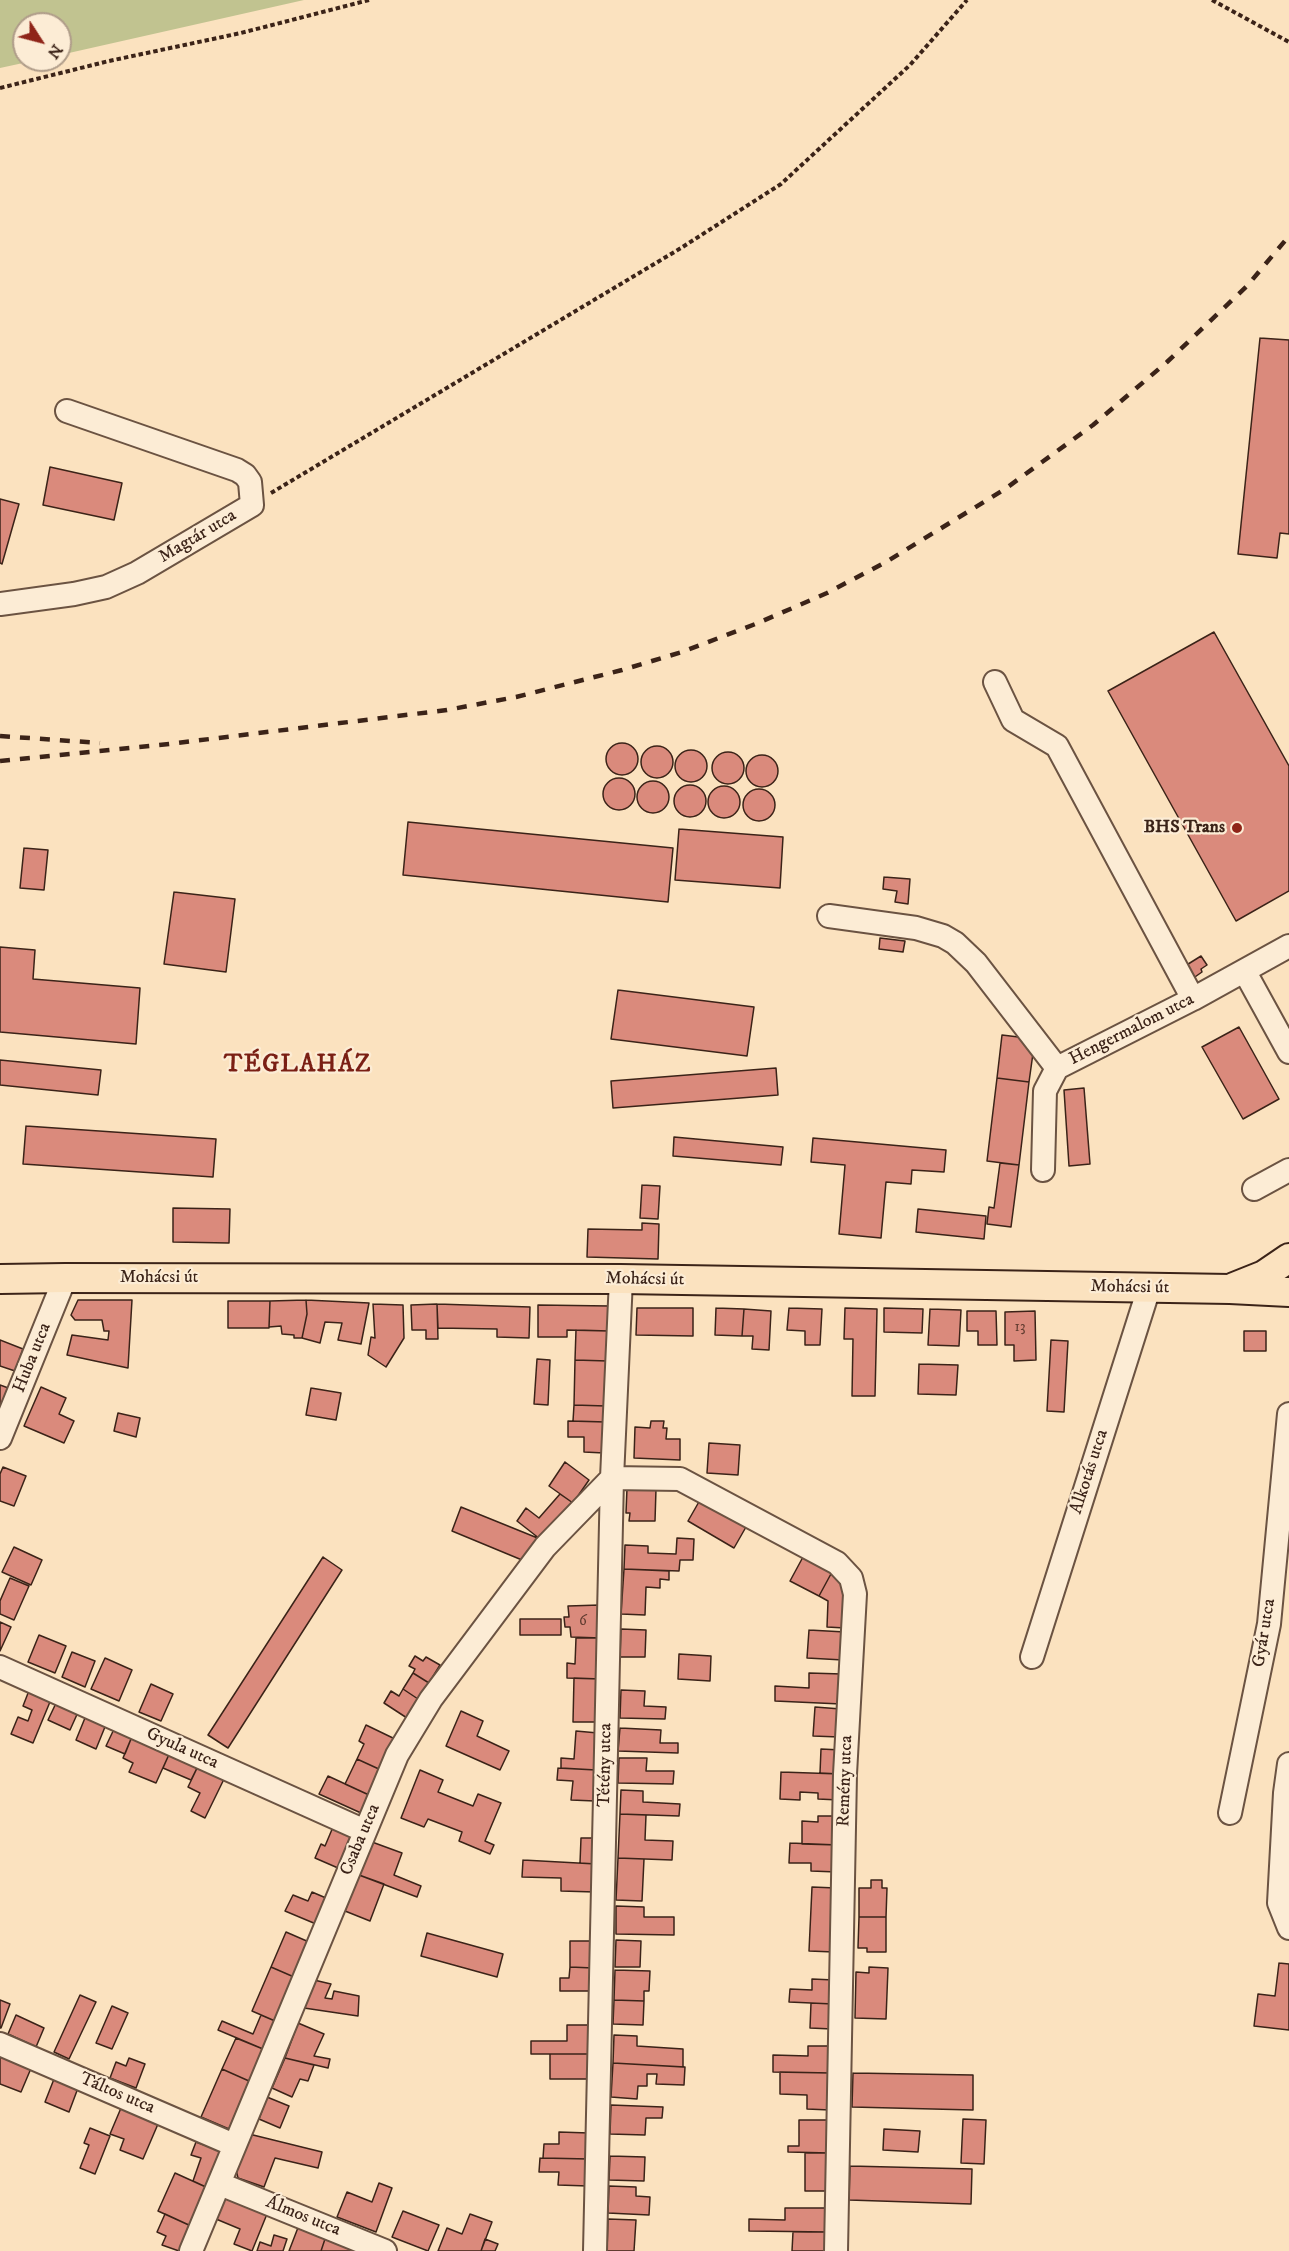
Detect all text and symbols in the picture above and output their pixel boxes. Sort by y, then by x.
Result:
north arrow [12,12,72,72]
text: N [43,40,67,63]
street label: Magtár utca [155,505,241,569]
place label: BHS Trans [1144,817,1225,839]
marker: BHS Trans [1230,821,1244,835]
street label: Hengermalom utca [1066,989,1198,1071]
district label: TÉGLAHÁZ [224,1052,372,1080]
street label: Mohácsi út [120,1267,198,1289]
street label: Mohácsi út [605,1269,685,1291]
street label: Mohácsi út [1090,1277,1170,1299]
house number: 13 [1014,1319,1026,1337]
street label: Huba utca [9,1320,57,1396]
street label: Alkotás utca [1066,1427,1114,1517]
street label: Gyár utca [1249,1597,1281,1669]
house number: 6 [579,1613,587,1631]
street label: Tétény utca [594,1723,618,1807]
street label: Gyula utca [143,1724,221,1774]
street label: Remény utca [834,1735,858,1827]
street label: Csaba utca [336,1801,386,1879]
street label: Táltos utca [76,2069,158,2119]
street label: Álmos utca [262,2192,344,2242]

